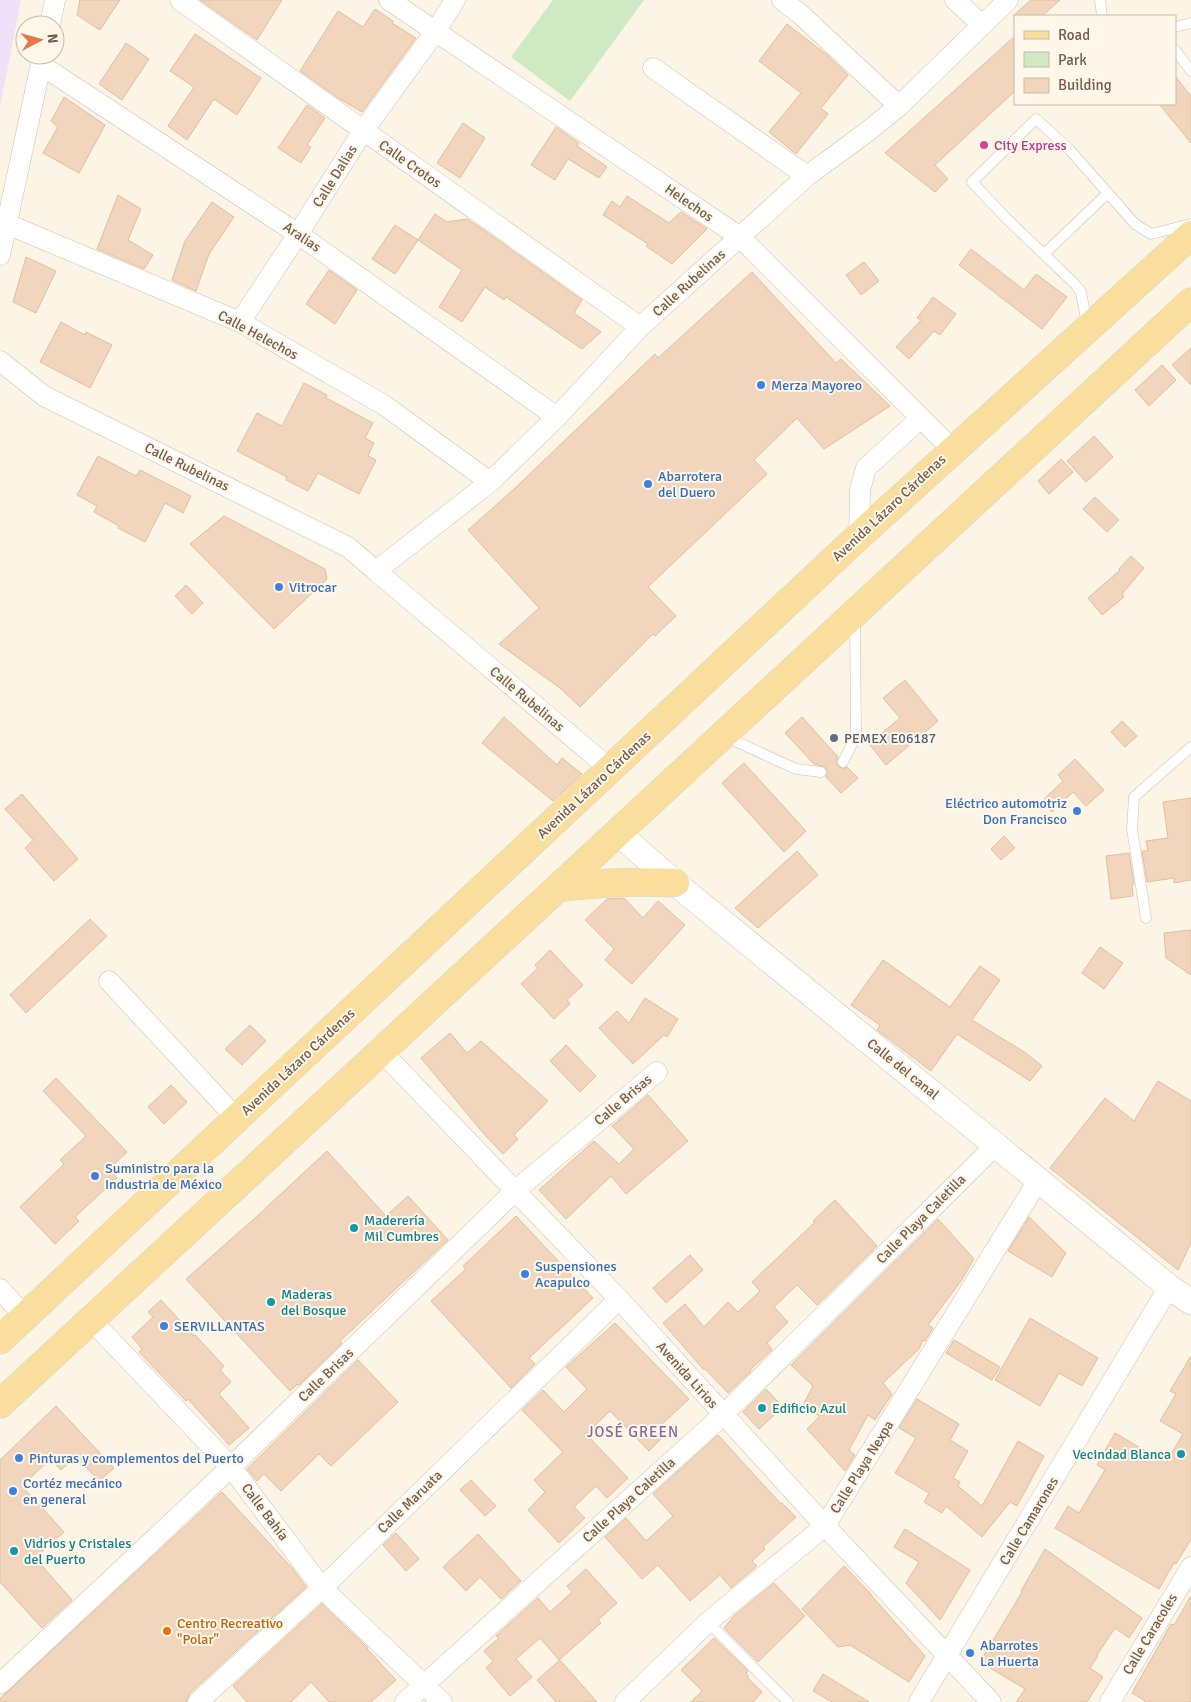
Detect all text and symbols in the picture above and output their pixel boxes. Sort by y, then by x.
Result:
north arrow [15,15,65,65]
legend [1014,15,1176,105]
text: Road [1058,26,1090,44]
text: N [43,33,61,44]
text: Park [1058,51,1087,69]
text: Building [1058,76,1112,94]
street label: Calle Crotos [376,136,444,192]
place label: City Express [994,137,1067,154]
marker: City Express [978,139,990,151]
street label: Calle Dalias [309,142,361,210]
street label: Helechos [661,181,717,225]
street label: Aralias [280,218,324,256]
street label: Calle Rubelinas [649,246,729,320]
street label: Calle Helechos [215,307,301,363]
place label: Merza Mayoreo [771,377,862,394]
marker: Merza Mayoreo [755,379,767,391]
street label: Calle Rubelinas [142,439,232,495]
street label: Avenida Lázaro Cárdenas [829,451,949,565]
place label: Abarrotera del Duero [658,468,722,501]
marker: Abarrotera del Duero [642,478,654,490]
place label: Vitrocar [289,579,338,596]
marker: Vitrocar [273,581,285,593]
street label: Calle Rubelinas [486,663,568,735]
street label: Avenida Lázaro Cárdenas [534,728,654,842]
place label: PEMEX E06187 [844,730,936,747]
marker: PEMEX E06187 [828,732,840,744]
place label: Eléctrico automotriz Don Francisco [945,795,1067,828]
marker: Eléctrico automotriz Don Francisco [1071,805,1083,817]
street label: Avenida Lázaro Cárdenas [238,1005,358,1119]
street label: Calle del canal [864,1035,942,1103]
street label: Calle Brisas [591,1071,655,1129]
place label: Suministro para la Industria de México [105,1160,222,1193]
marker: Suministro para la Industria de México [89,1170,101,1182]
street label: Calle Playa Caletilla [873,1171,969,1267]
place label: Maderería Mil Cumbres [364,1212,439,1245]
marker: Maderería Mil Cumbres [348,1222,360,1234]
place label: Suspensiones Acapulco [535,1258,617,1291]
marker: Suspensiones Acapulco [519,1268,531,1280]
place label: Maderas del Bosque [281,1286,347,1319]
marker: Maderas del Bosque [265,1296,277,1308]
place label: SERVILLANTAS [174,1318,265,1335]
marker: SERVILLANTAS [158,1320,170,1332]
street label: Avenida Lirios [653,1338,721,1412]
street label: Calle Brisas [295,1344,357,1406]
place label: Edificio Azul [772,1400,846,1417]
marker: Edificio Azul [756,1402,768,1414]
street label: Calle Playa Nexpa [827,1417,897,1517]
district label: JOSÉ GREEN [587,1422,679,1441]
place label: Vecindad Blanca [1072,1446,1171,1463]
marker: Vecindad Blanca [1175,1448,1187,1460]
place label: Pinturas y complementos del Puerto [29,1450,244,1467]
marker: Pinturas y complementos del Puerto [13,1452,25,1464]
street label: Calle Playa Caletilla [579,1454,679,1546]
street label: Calle Maruata [374,1467,446,1537]
street label: Calle Camarones [996,1474,1062,1568]
place label: Cortéz mecánico en general [23,1475,122,1508]
street label: Calle Bahía [238,1480,292,1544]
marker: Cortéz mecánico en general [7,1485,19,1497]
place label: Vidrios y Cristales del Puerto [24,1535,131,1568]
marker: Vidrios y Cristales del Puerto [8,1545,20,1557]
street label: Calle Caracoles [1119,1590,1181,1678]
place label: Centro Recreativo "Polar" [177,1615,283,1648]
marker: Centro Recreativo "Polar" [161,1625,173,1637]
place label: Abarrotes La Huerta [980,1637,1039,1670]
marker: Abarrotes La Huerta [964,1647,976,1659]

